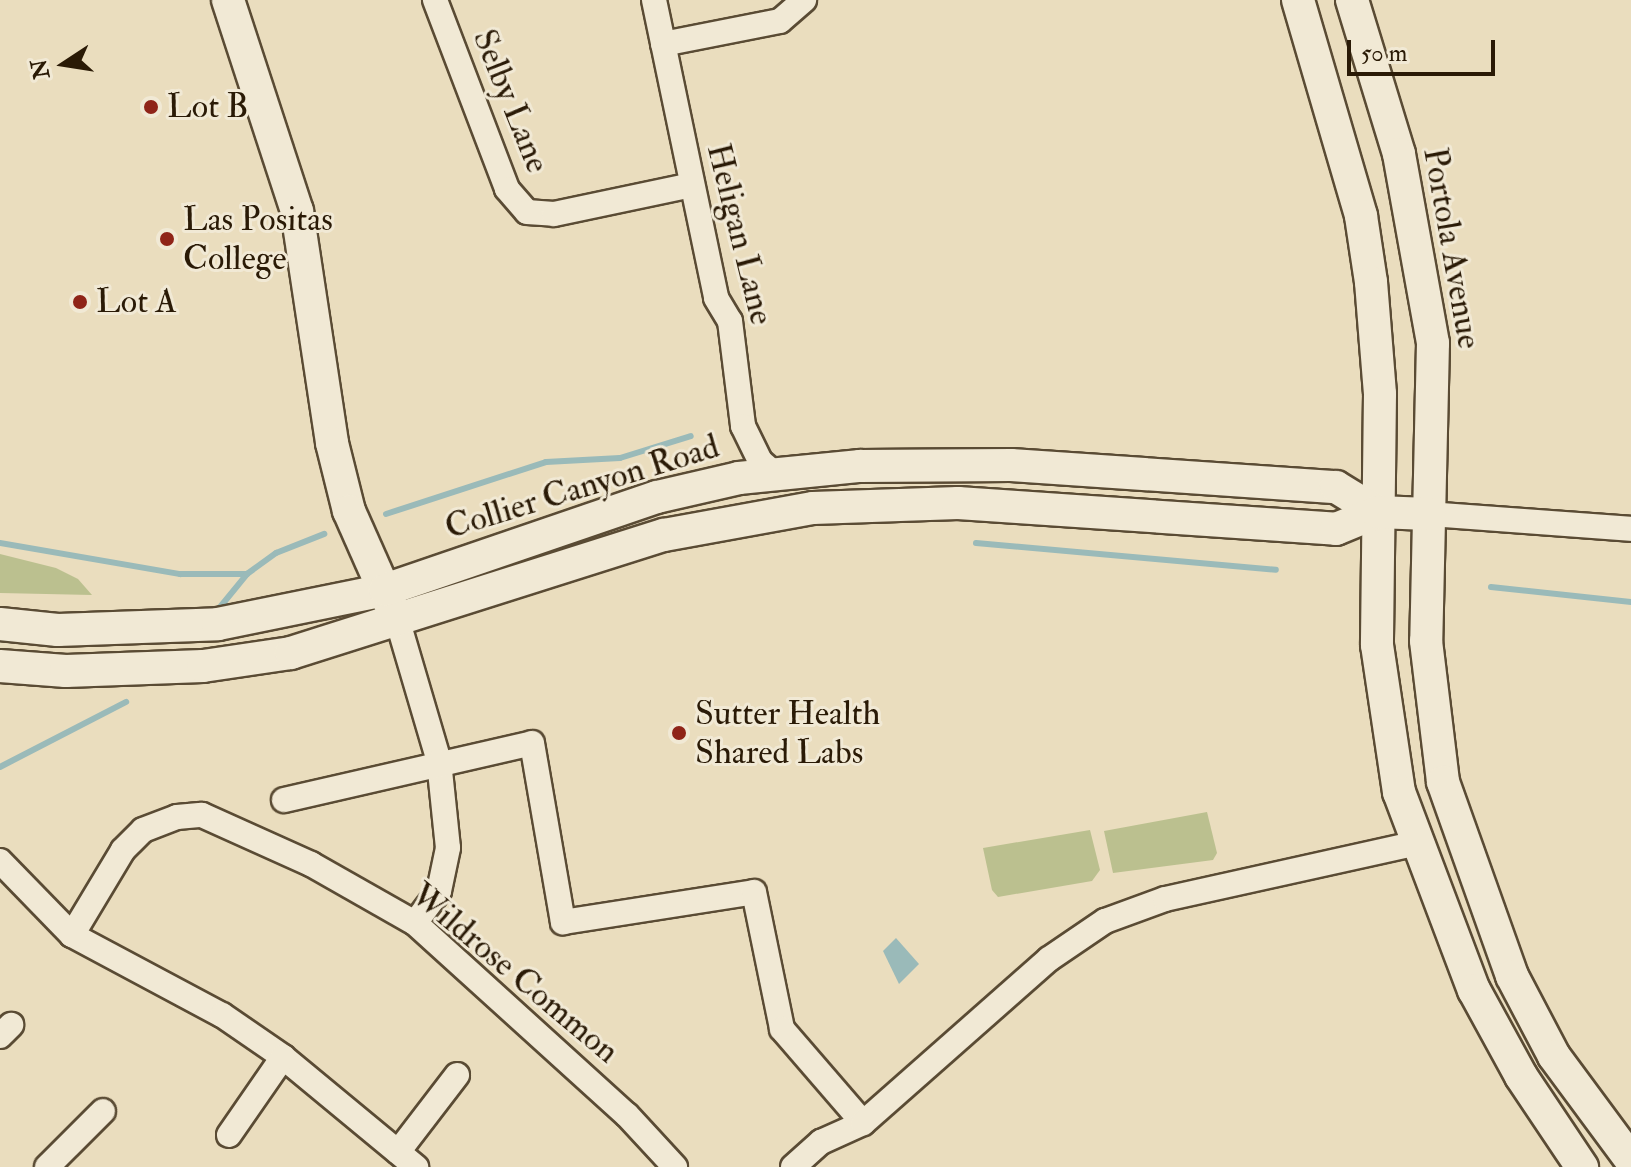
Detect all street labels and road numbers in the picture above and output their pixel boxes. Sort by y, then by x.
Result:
street label: Selby Lane [464,24,558,178]
street label: Heligan Lane [698,139,782,329]
street label: Portola Avenue [1414,144,1490,352]
street label: Collier Canyon Road [440,426,724,548]
street label: Wildrose Common [403,874,627,1072]

